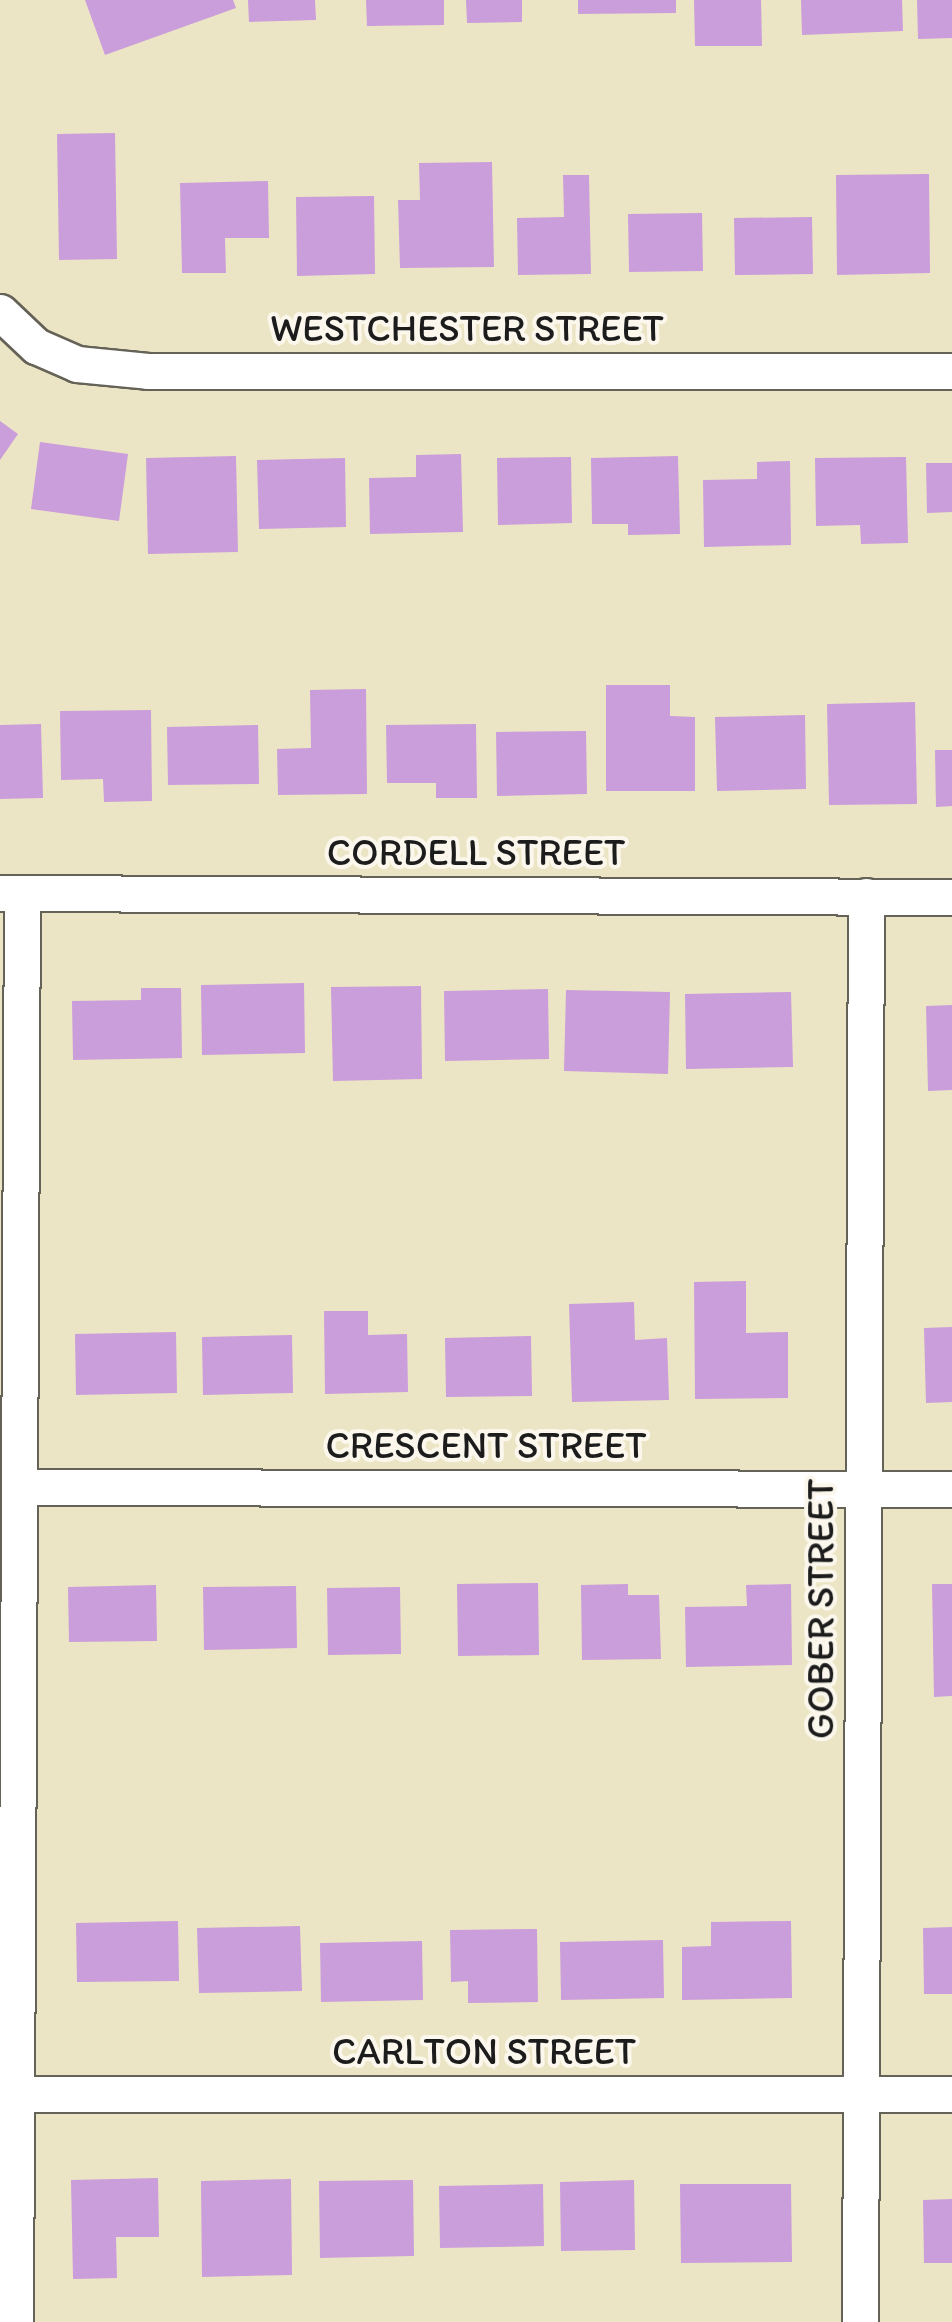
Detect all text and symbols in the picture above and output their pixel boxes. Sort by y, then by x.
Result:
street label: WESTCHESTER STREET [270,306,664,352]
street label: CORDELL STREET [327,830,625,876]
street label: CRESCENT STREET [325,1423,647,1469]
street label: GOBER STREET [798,1479,844,1739]
street label: CARLTON STREET [332,2029,636,2075]

